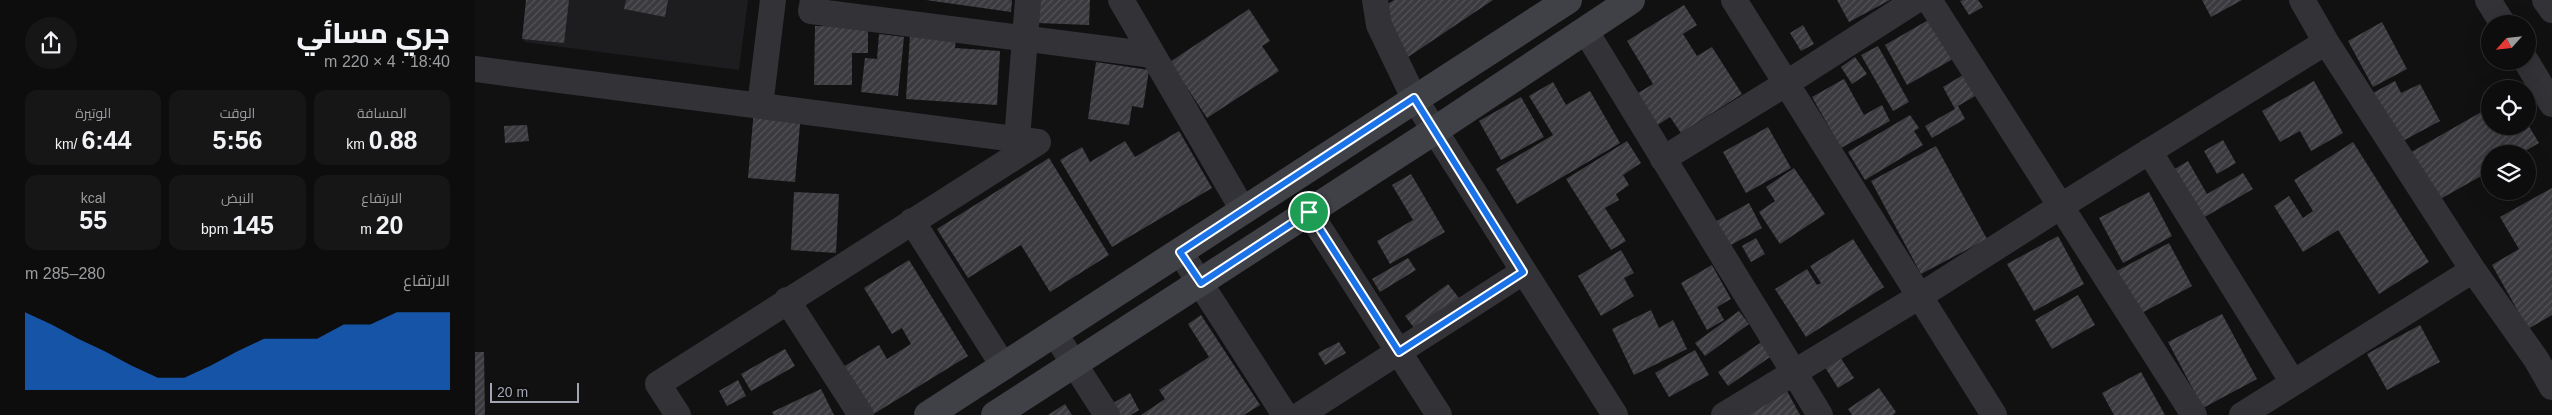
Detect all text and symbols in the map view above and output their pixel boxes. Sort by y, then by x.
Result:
north arrow [2481,15,2536,70]
map controls [2481,15,2536,200]
button: share [25,17,77,69]
text: جري مسائي [296,18,450,49]
text: 18:40 · 4 × 220 m [324,53,450,70]
button: locate [2481,80,2536,135]
text: الوتيرة [75,105,111,121]
text: الوقت [220,105,255,121]
text: المسافة [357,105,407,121]
text: 6:44 [81,126,131,154]
text: 5:56 [212,126,263,154]
text: 0.88 [369,126,417,154]
text: /km [55,136,81,152]
text: km [346,136,369,152]
button: layers [2481,145,2536,200]
text: kcal [81,190,106,206]
text: النبض [221,190,254,206]
text: الارتفاع [361,190,402,206]
pin [1288,191,1330,233]
icon: arrive [1295,198,1323,226]
text: 55 [79,206,107,234]
text: 145 [232,211,274,239]
text: 20 [376,211,404,239]
text: bpm [201,221,232,237]
text: m [360,221,376,237]
text: 280–285 m [25,265,105,282]
text: الارتفاع [403,272,450,289]
scale bar [490,380,579,403]
text: 20 m [497,384,528,400]

